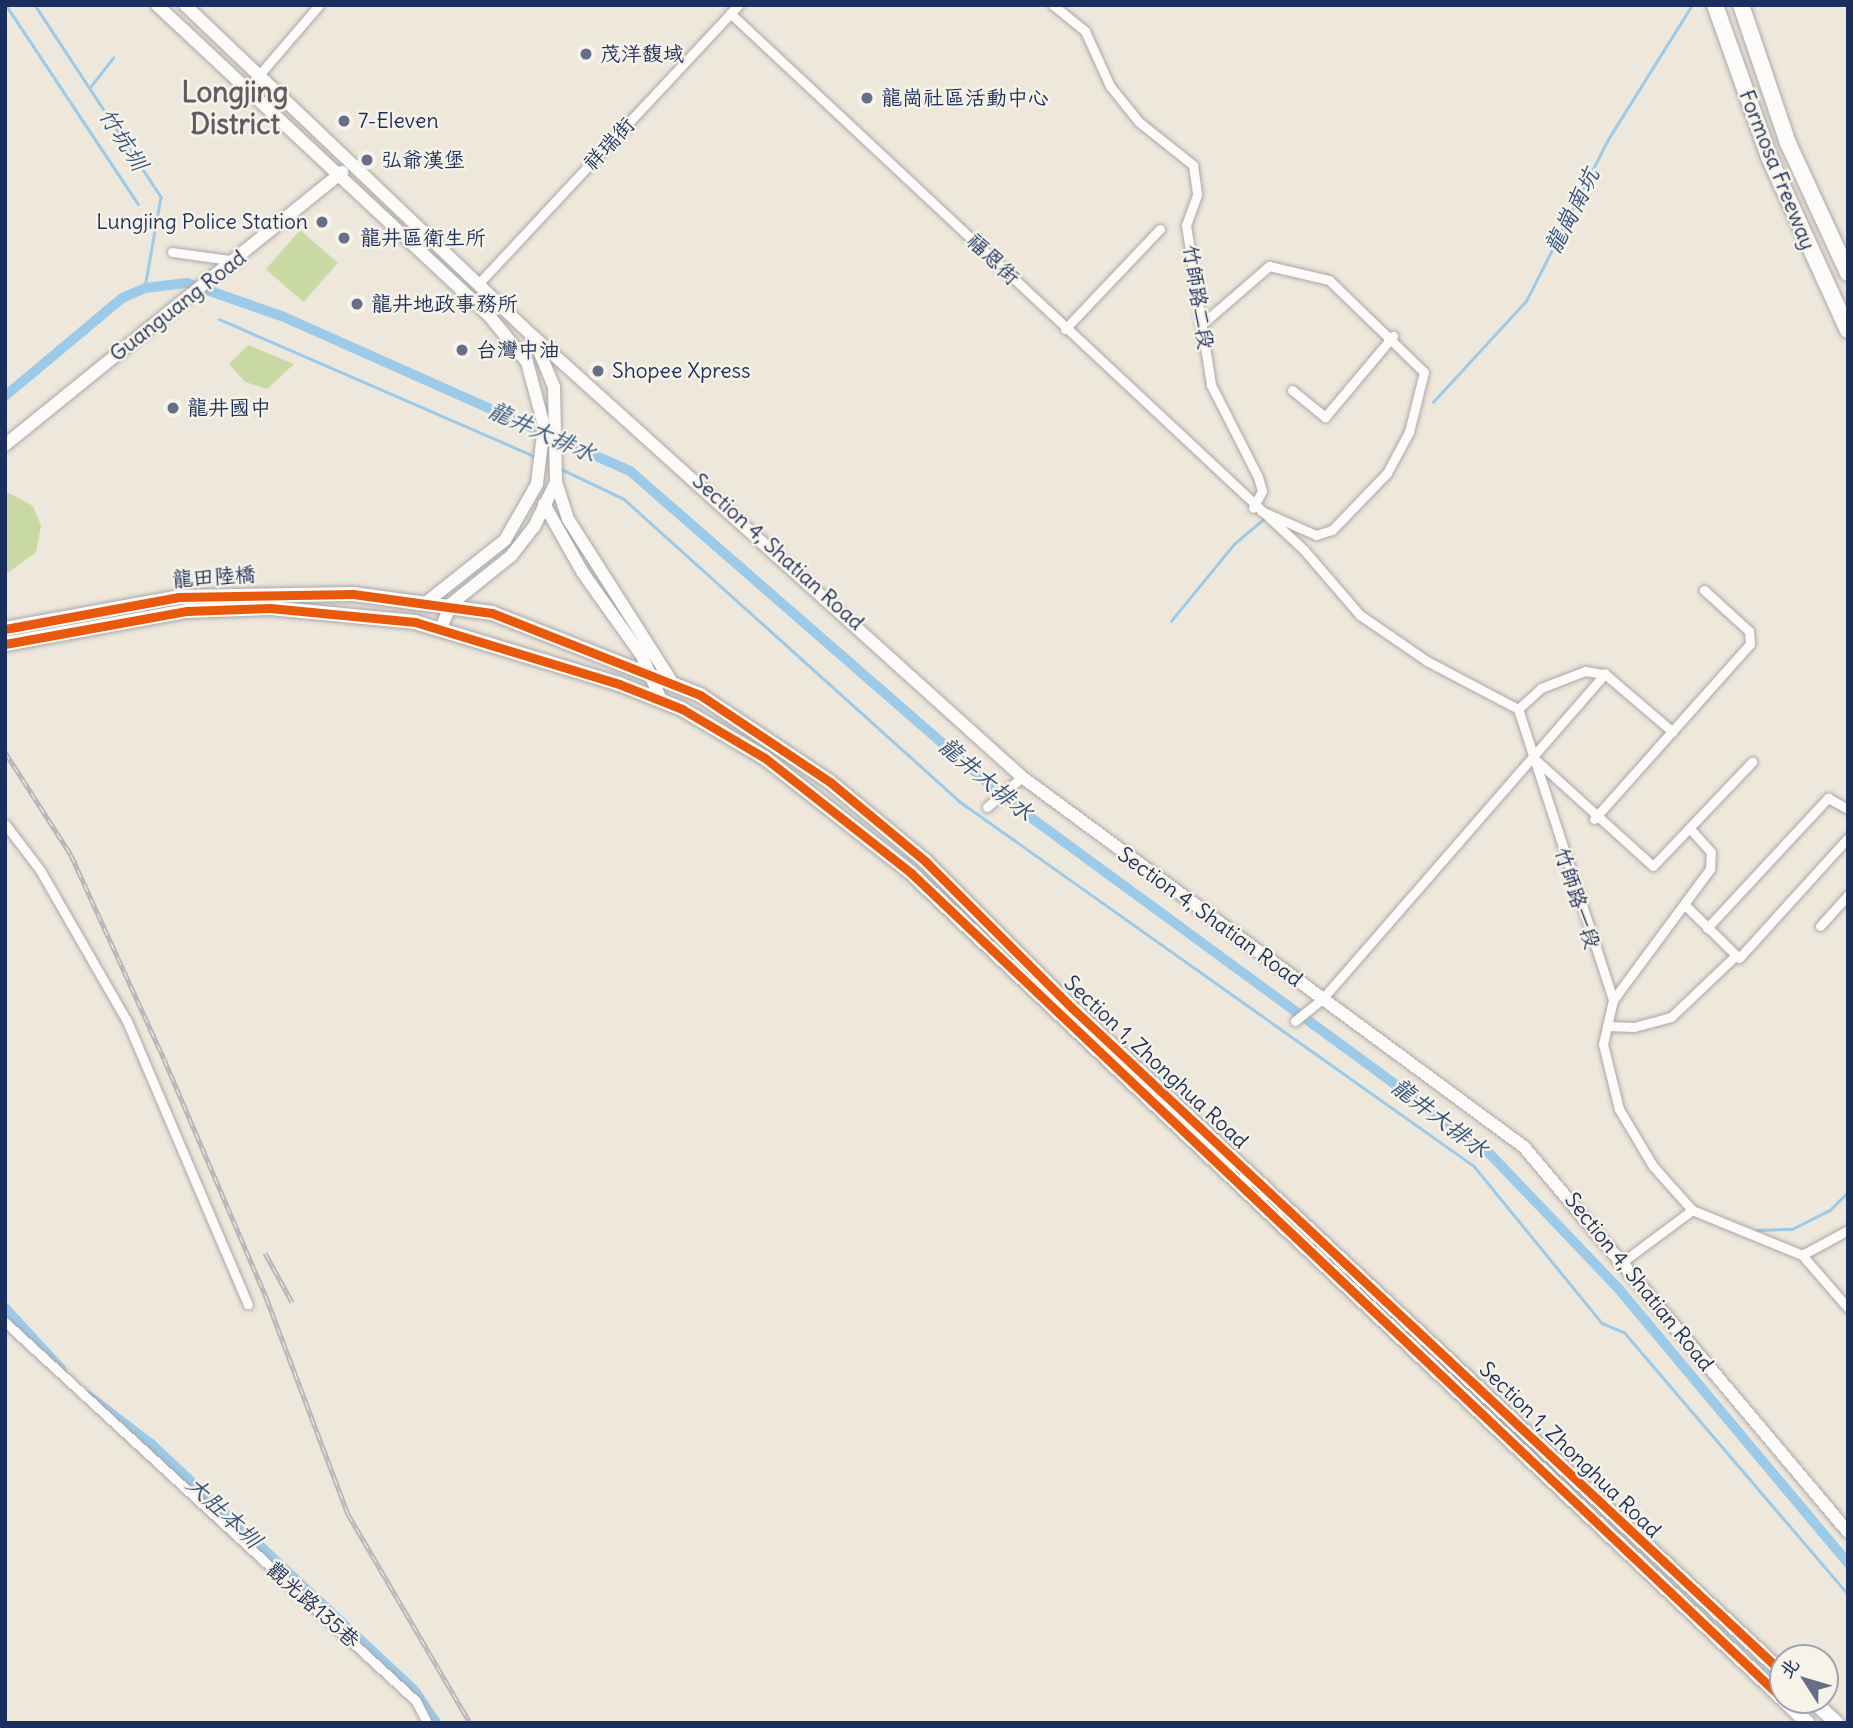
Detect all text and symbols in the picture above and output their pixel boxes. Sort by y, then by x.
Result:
place label: 茂洋馥域 [600,41,684,67]
marker: 茂洋馥域 [578,46,594,62]
district label: Longjing District [182,75,288,141]
place label: 龍崗社區活動中心 [881,85,1049,111]
street label: Formosa Freeway [1733,86,1821,254]
marker: 龍崗社區活動中心 [859,90,875,106]
water label: 竹坑圳 [93,103,153,175]
place label: 7-Eleven [358,108,439,134]
street label: 祥瑞街 [578,112,640,176]
marker: 7-Eleven [336,113,352,129]
place label: 弘爺漢堡 [381,147,465,173]
marker: 弘爺漢堡 [359,152,375,168]
water label: 龍崗南坑 [1539,164,1605,258]
place label: Lungjing Police Station [96,209,308,235]
marker: Lungjing Police Station [314,214,330,230]
place label: 龍井區衛生所 [360,225,486,251]
marker: 龍井區衛生所 [334,228,354,248]
street label: 福恩街 [962,228,1024,290]
street label: 竹師路二段 [1177,243,1219,351]
street label: Guanguang Road [105,245,251,367]
place label: 龍井地政事務所 [371,291,518,317]
marker: 龍井地政事務所 [349,296,365,312]
place label: 台灣中油 [476,337,560,363]
marker: 台灣中油 [454,342,470,358]
place label: Shopee Xpress [612,358,751,384]
marker: Shopee Xpress [590,363,606,379]
place label: 龍井國中 [187,395,271,421]
water label: 龍井大排水 [484,396,600,468]
marker: 龍井國中 [165,400,181,416]
street label: Section 4, Shatian Road [687,468,869,636]
street label: 龍田陸橋 [171,562,257,592]
water label: 龍井大排水 [933,731,1039,827]
street label: Section 4, Shatian Road [1113,842,1307,992]
street label: 竹師路一段 [1549,844,1605,952]
street label: Section 1, Zhonghua Road [1059,970,1253,1154]
water label: 龍井大排水 [1386,1072,1494,1164]
street label: Section 4, Shatian Road [1559,1188,1719,1376]
street label: Section 1, Zhonghua Road [1474,1357,1666,1543]
water label: 大肚本圳 [181,1471,267,1553]
street label: 觀光路135巷 [261,1557,365,1653]
north arrow [1769,1644,1839,1714]
text: 北 [1774,1653,1804,1682]

